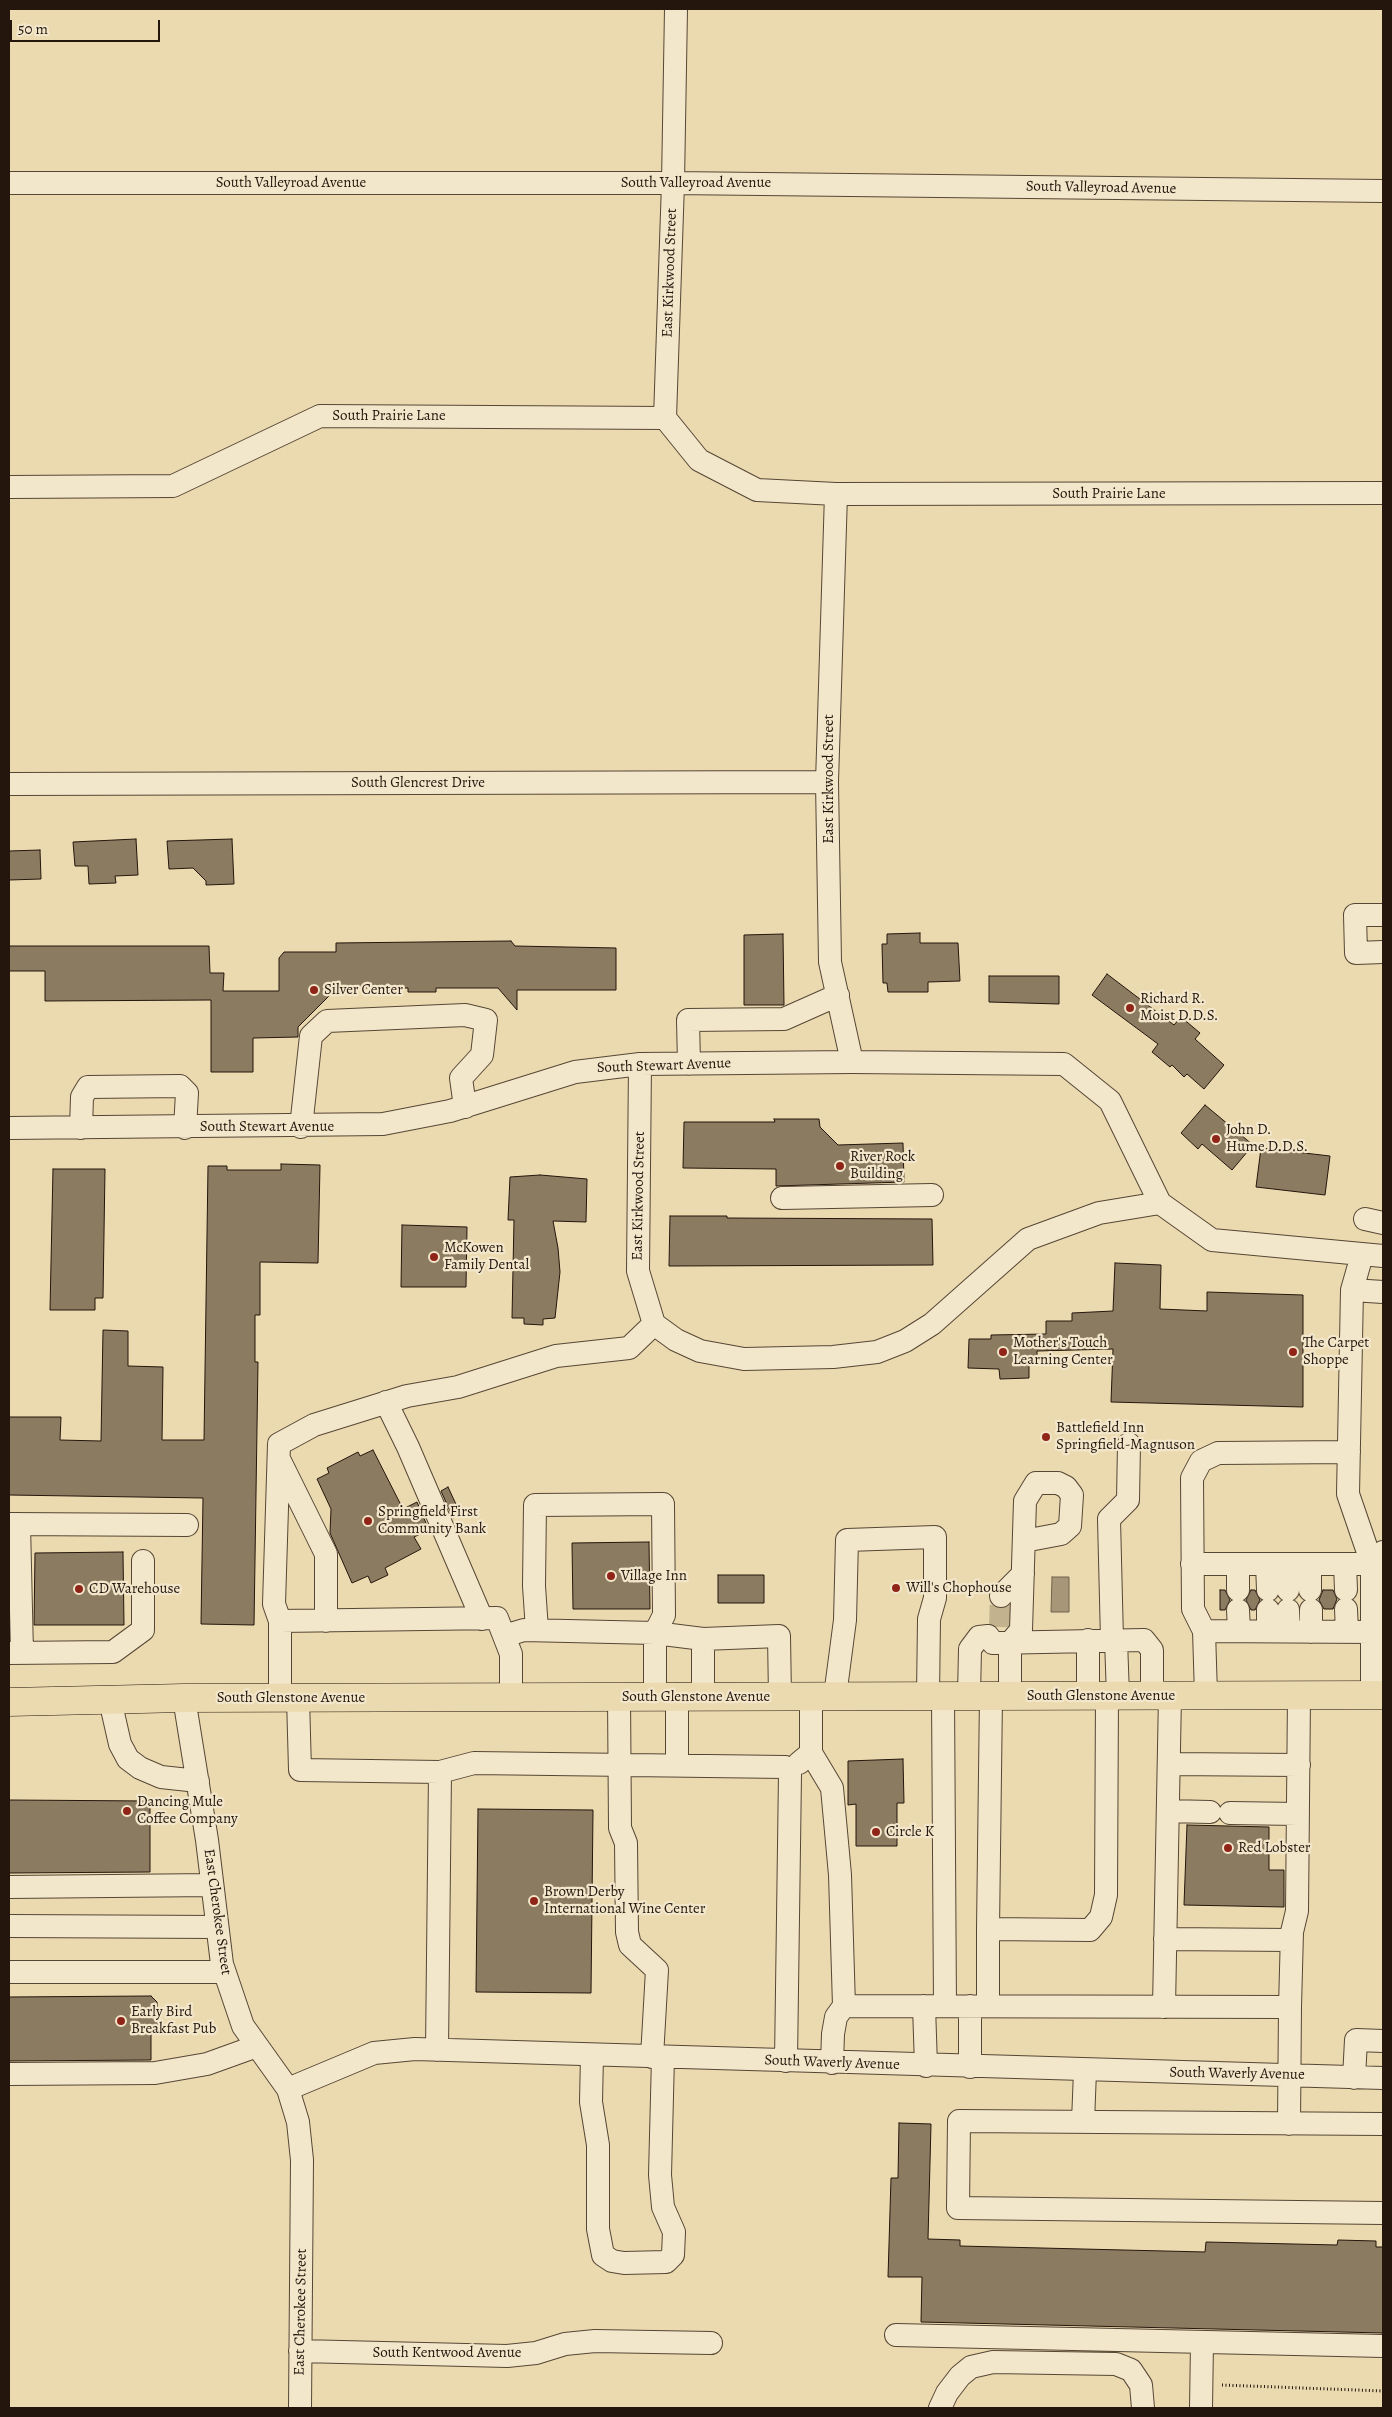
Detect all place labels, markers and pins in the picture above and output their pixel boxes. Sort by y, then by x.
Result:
place label: Silver Center [324,981,403,999]
marker: Silver Center [308,984,320,996]
place label: Richard R. Moist D.D.S. [1140,990,1218,1025]
marker: Richard R. Moist D.D.S. [1124,1002,1136,1014]
place label: John D. Hume D.D.S. [1226,1121,1308,1156]
marker: John D. Hume D.D.S. [1210,1133,1222,1145]
place label: River Rock Building [850,1148,915,1183]
marker: River Rock Building [834,1160,846,1172]
place label: McKowen Family Dental [444,1239,529,1274]
marker: McKowen Family Dental [428,1251,440,1263]
place label: Mother's Touch Learning Center [1013,1334,1113,1369]
place label: The Carpet Shoppe [1303,1334,1369,1369]
marker: Mother's Touch Learning Center [997,1346,1009,1358]
marker: The Carpet Shoppe [1287,1346,1299,1358]
place label: Battlefield Inn Springfield-Magnuson [1056,1419,1195,1454]
marker: Battlefield Inn Springfield-Magnuson [1040,1431,1052,1443]
place label: Springfield First Community Bank [378,1503,486,1538]
marker: Springfield First Community Bank [362,1515,374,1527]
place label: Village Inn [621,1567,687,1585]
marker: Village Inn [605,1570,617,1582]
place label: Will's Chophouse [906,1579,1012,1597]
place label: CD Warehouse [89,1580,180,1598]
marker: Will's Chophouse [890,1582,902,1594]
marker: CD Warehouse [73,1583,85,1595]
place label: Dancing Mule Coffee Company [137,1793,238,1828]
marker: Dancing Mule Coffee Company [121,1805,133,1817]
place label: Circle K [886,1823,934,1841]
marker: Circle K [870,1826,882,1838]
place label: Red Lobster [1238,1839,1311,1857]
marker: Red Lobster [1222,1842,1234,1854]
place label: Brown Derby International Wine Center [544,1883,706,1918]
marker: Brown Derby International Wine Center [528,1895,540,1907]
place label: Early Bird Breakfast Pub [131,2003,216,2038]
marker: Early Bird Breakfast Pub [115,2015,127,2027]

